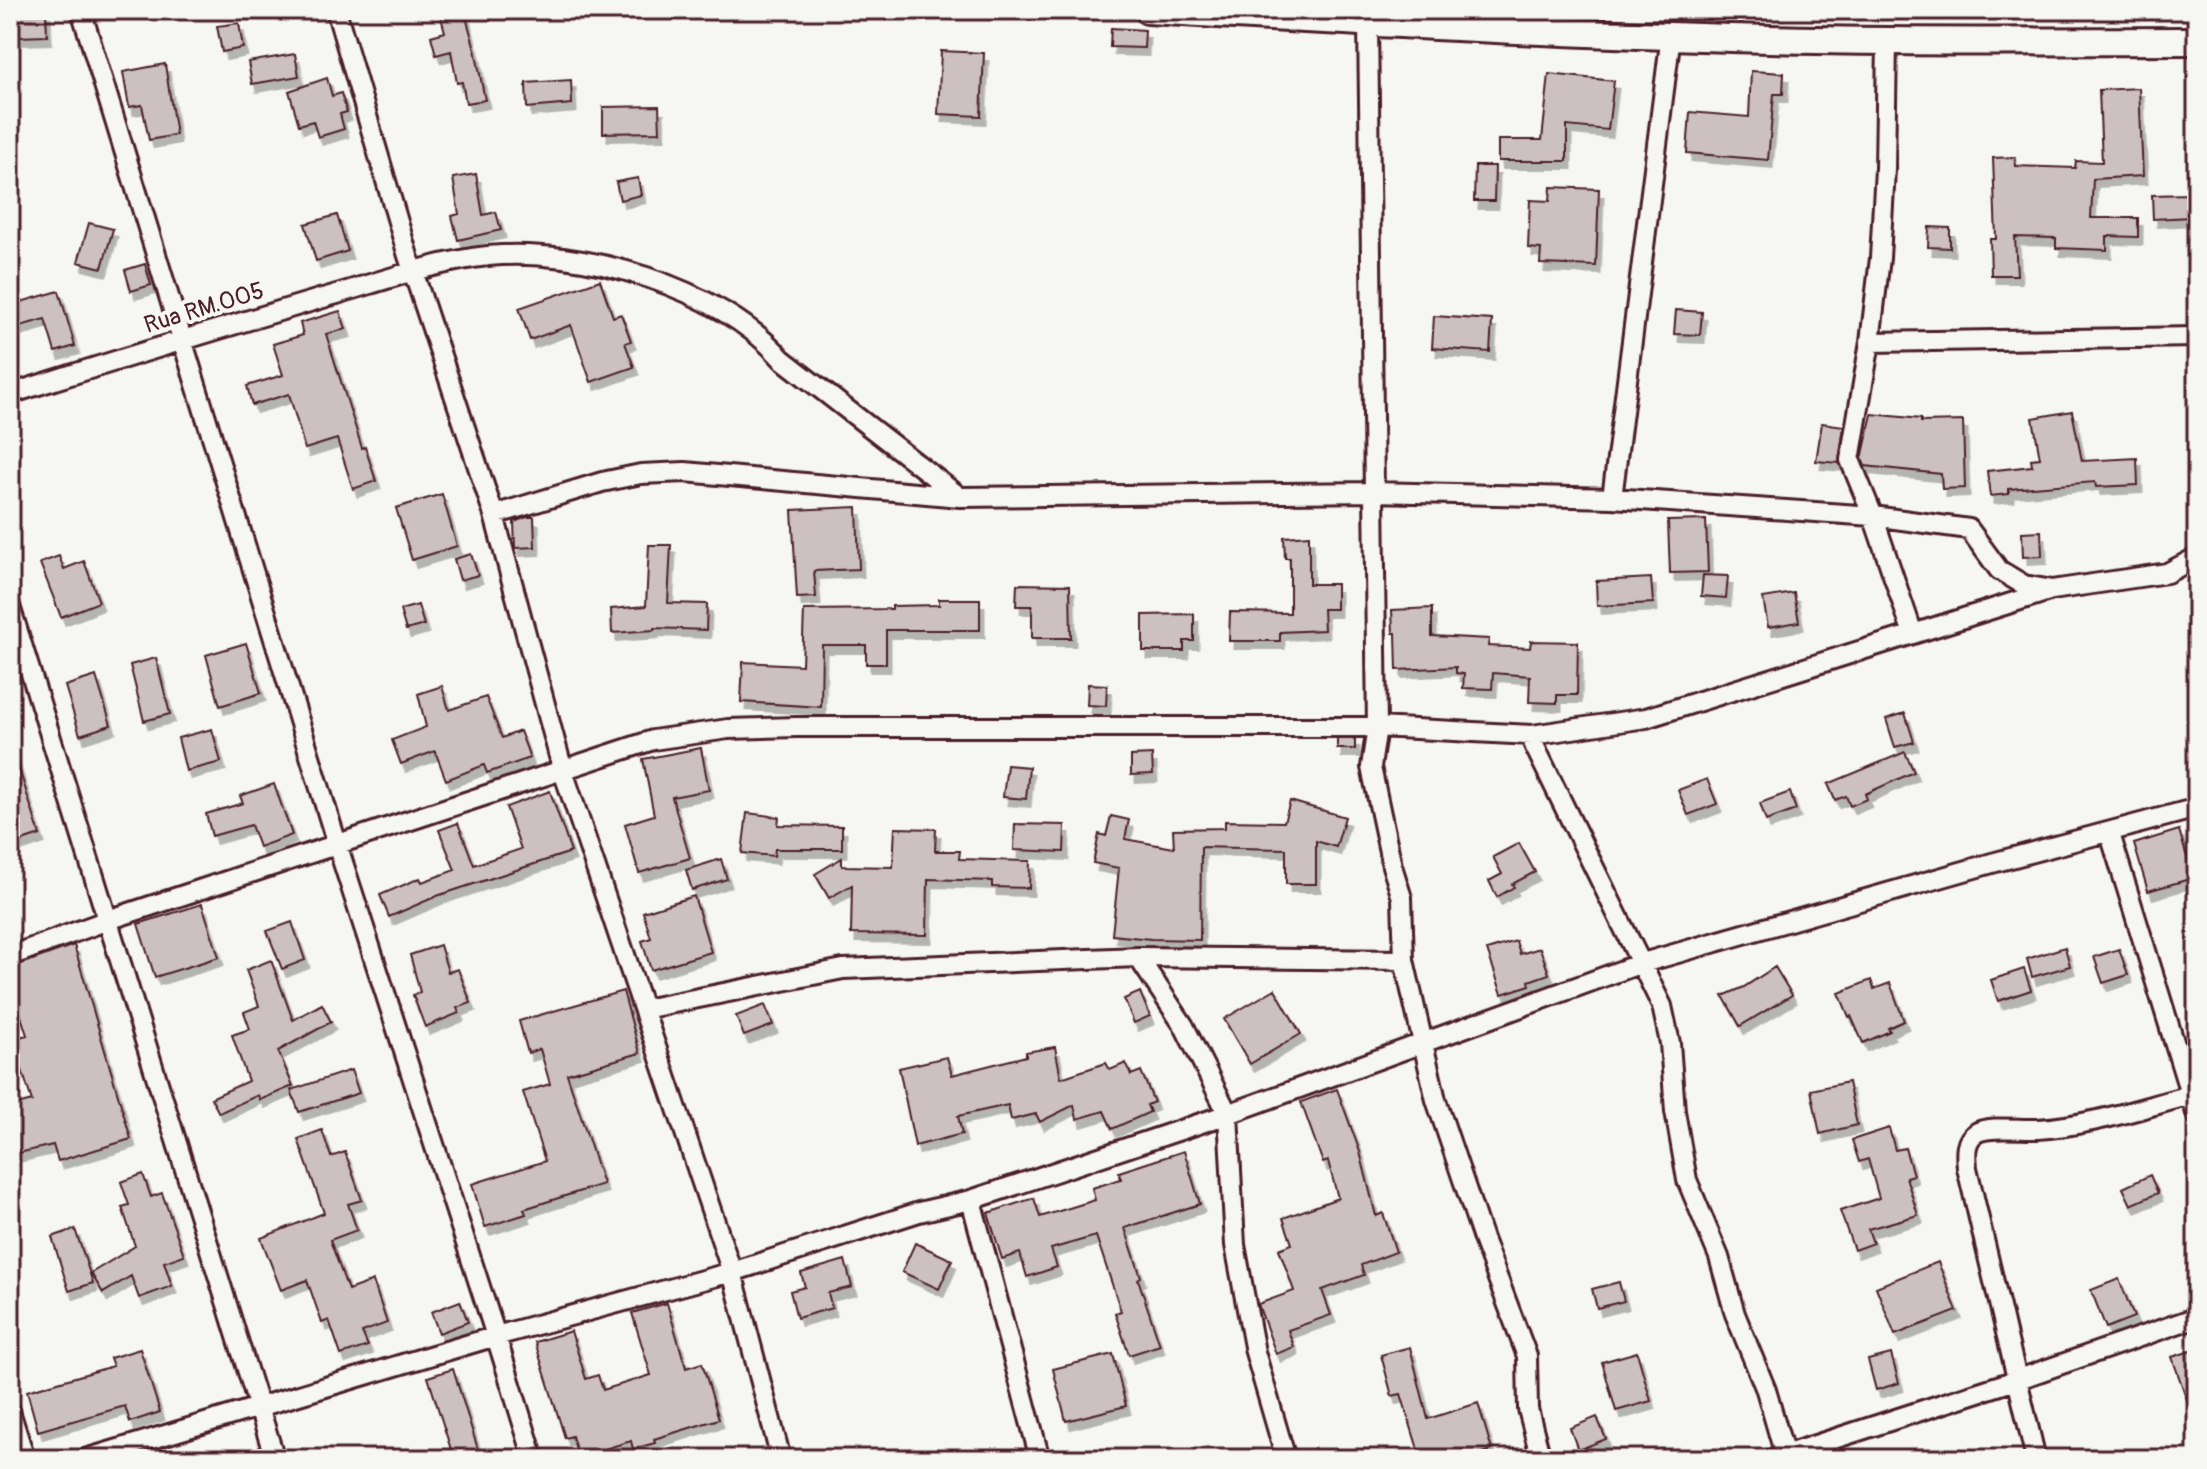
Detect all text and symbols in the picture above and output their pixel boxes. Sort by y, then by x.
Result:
street label: Rua RM.005 [141,276,267,340]

